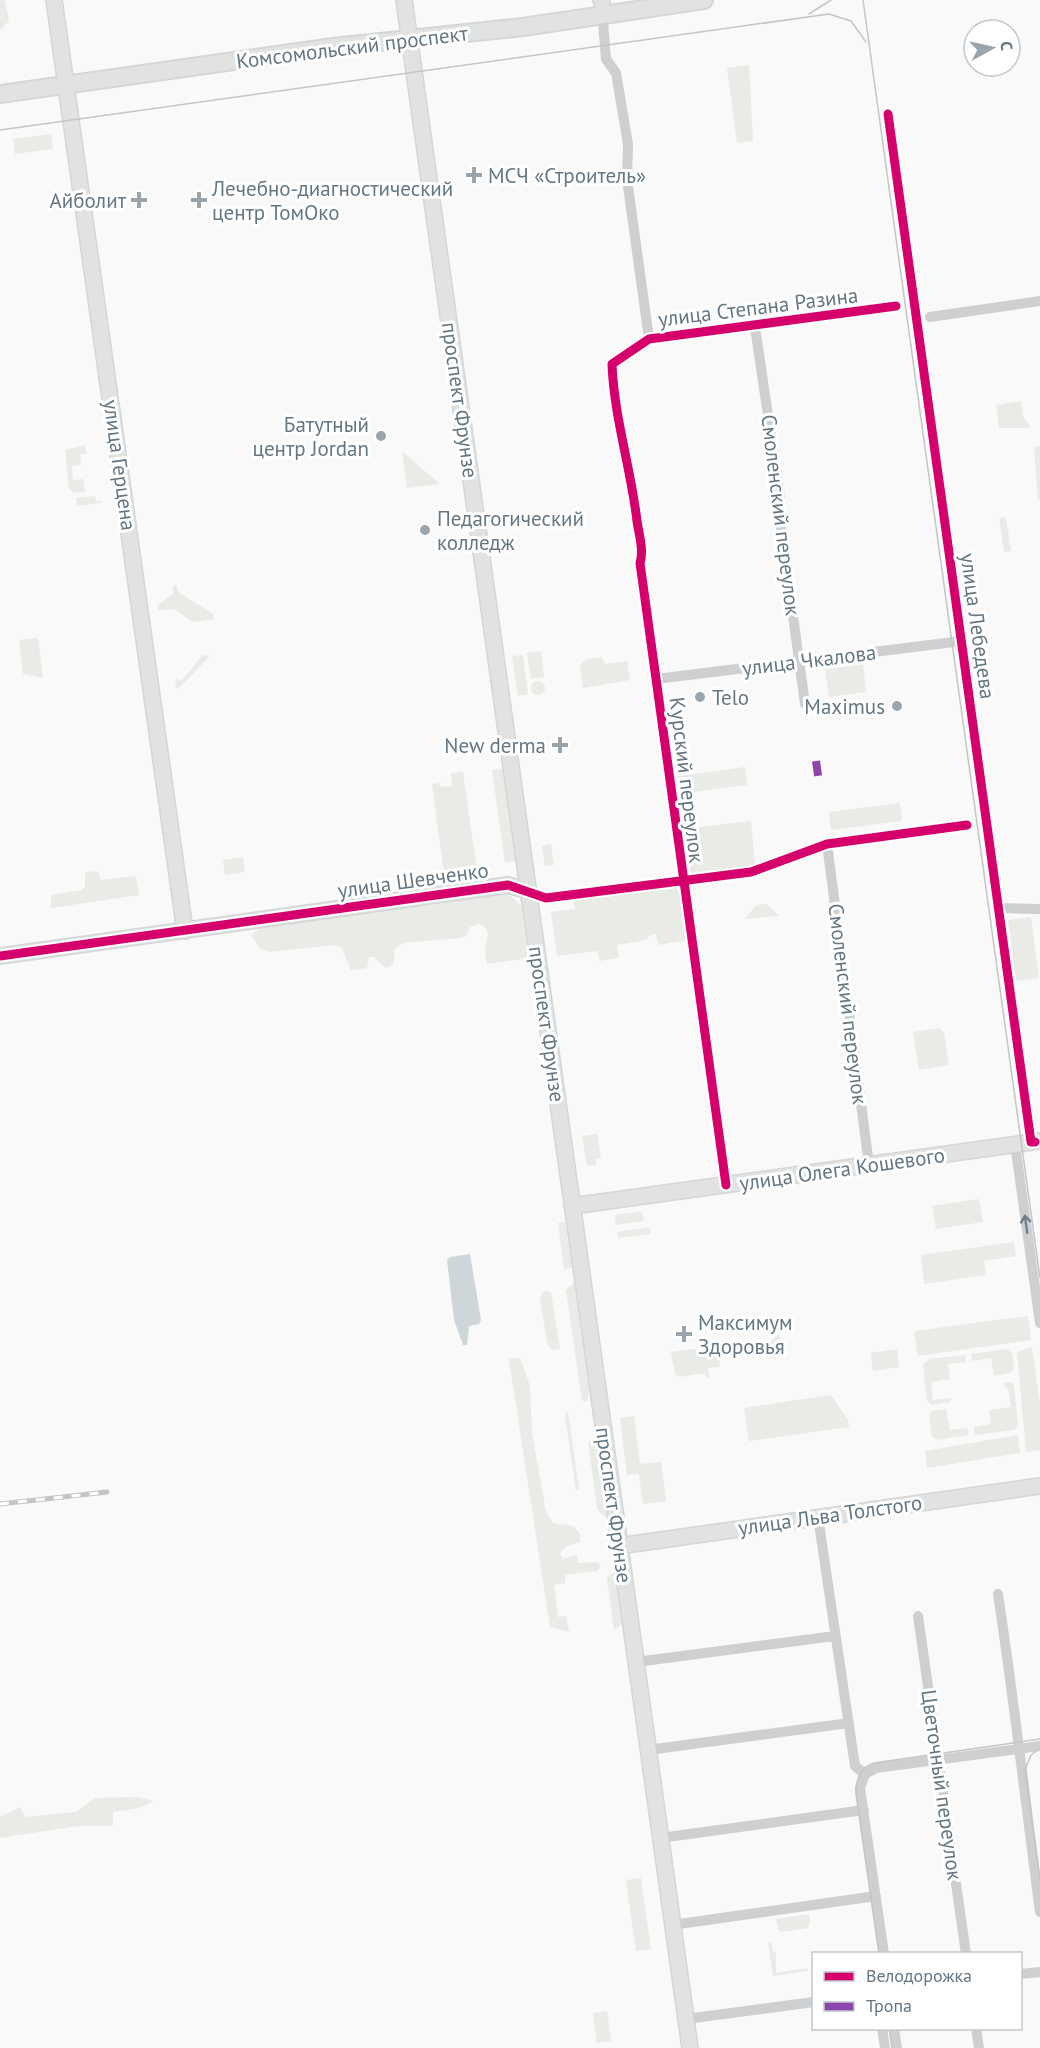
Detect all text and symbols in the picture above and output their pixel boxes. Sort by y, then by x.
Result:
north arrow [962,18,1022,78]
street label: Комсомольский проспект [235,19,470,75]
text: С [996,40,1017,52]
place label: МСЧ «Строитель» [488,162,646,189]
marker: МСЧ «Строитель» [465,166,483,184]
place label: Лечебно-диагностический центр ТомОко [211,175,453,226]
place label: Айболит [49,187,127,214]
marker: Айболит [130,191,148,209]
marker: Лечебно-диагностический центр ТомОко [190,191,208,209]
street label: улица Степана Разина [656,281,860,333]
street label: проспект Фрунзе [436,320,484,480]
street label: улица Герцена [97,398,143,532]
place label: Батутный центр Jordan [252,411,369,462]
street label: Смоленский переулок [755,413,807,617]
marker: Батутный центр Jordan [374,429,388,443]
place label: Педагогический колледж [437,505,584,556]
marker: Педагогический колледж [418,523,432,537]
street label: улица Лебедева [954,551,1002,701]
street label: улица Чкалова [740,638,878,682]
place label: Telo [712,684,749,711]
marker: Telo [693,690,707,704]
place label: Maximus [804,693,885,720]
street label: Курский переулок [663,696,711,864]
marker: Maximus [890,699,904,713]
place label: New derma [444,732,546,759]
marker: New derma [551,736,569,754]
street label: улица Шевченко [336,856,490,904]
street label: Смоленский переулок [822,902,874,1106]
street label: проспект Фрунзе [523,944,571,1104]
street label: улица Олега Кошевого [738,1141,946,1197]
one-way arrow [1020,1215,1031,1234]
place label: Максимум Здоровья [698,1309,793,1360]
marker: Максимум Здоровья [675,1325,693,1343]
street label: проспект Фрунзе [590,1425,638,1585]
street label: улица Льва Толстого [736,1489,924,1541]
street label: Цветочный переулок [915,1688,969,1882]
legend [812,1952,1022,2030]
text: Велодорожка [866,1964,972,1987]
text: Тропа [866,1994,912,2017]

